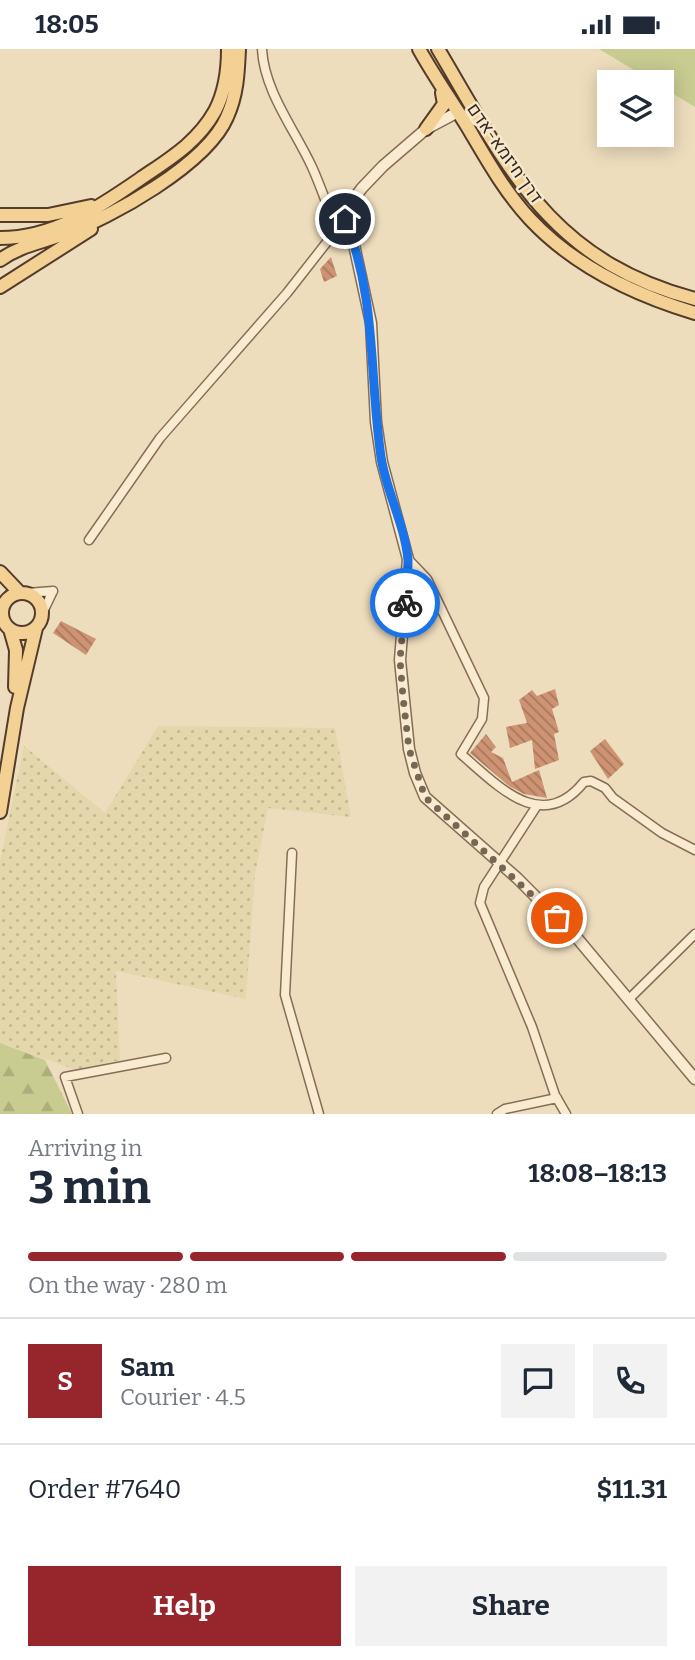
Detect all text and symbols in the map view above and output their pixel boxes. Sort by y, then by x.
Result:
text: 18:05 [35,9,99,40]
map controls [597,70,674,147]
button: layers [597,70,674,147]
street label: דרך חיזמא-אדם [462,99,548,207]
pin [315,189,375,249]
icon: home [326,200,364,238]
courier [370,568,440,638]
icon: bike [386,584,424,622]
pin [527,888,587,948]
icon: bag [538,899,576,937]
text: Arriving in [28,1134,142,1162]
text: 18:08–18:13 [528,1158,667,1189]
text: 3 min [28,1160,151,1215]
text: On the way · 280 m [28,1271,227,1299]
button: chat [501,1344,575,1418]
button: phone [593,1344,667,1418]
text: Sam [120,1352,175,1383]
text: S [57,1366,73,1397]
text: Courier · 4.5 [120,1383,246,1411]
text: Order #7640 [28,1474,181,1505]
text: $11.31 [596,1474,667,1505]
button: Help [28,1566,341,1646]
button: Share [355,1566,667,1646]

